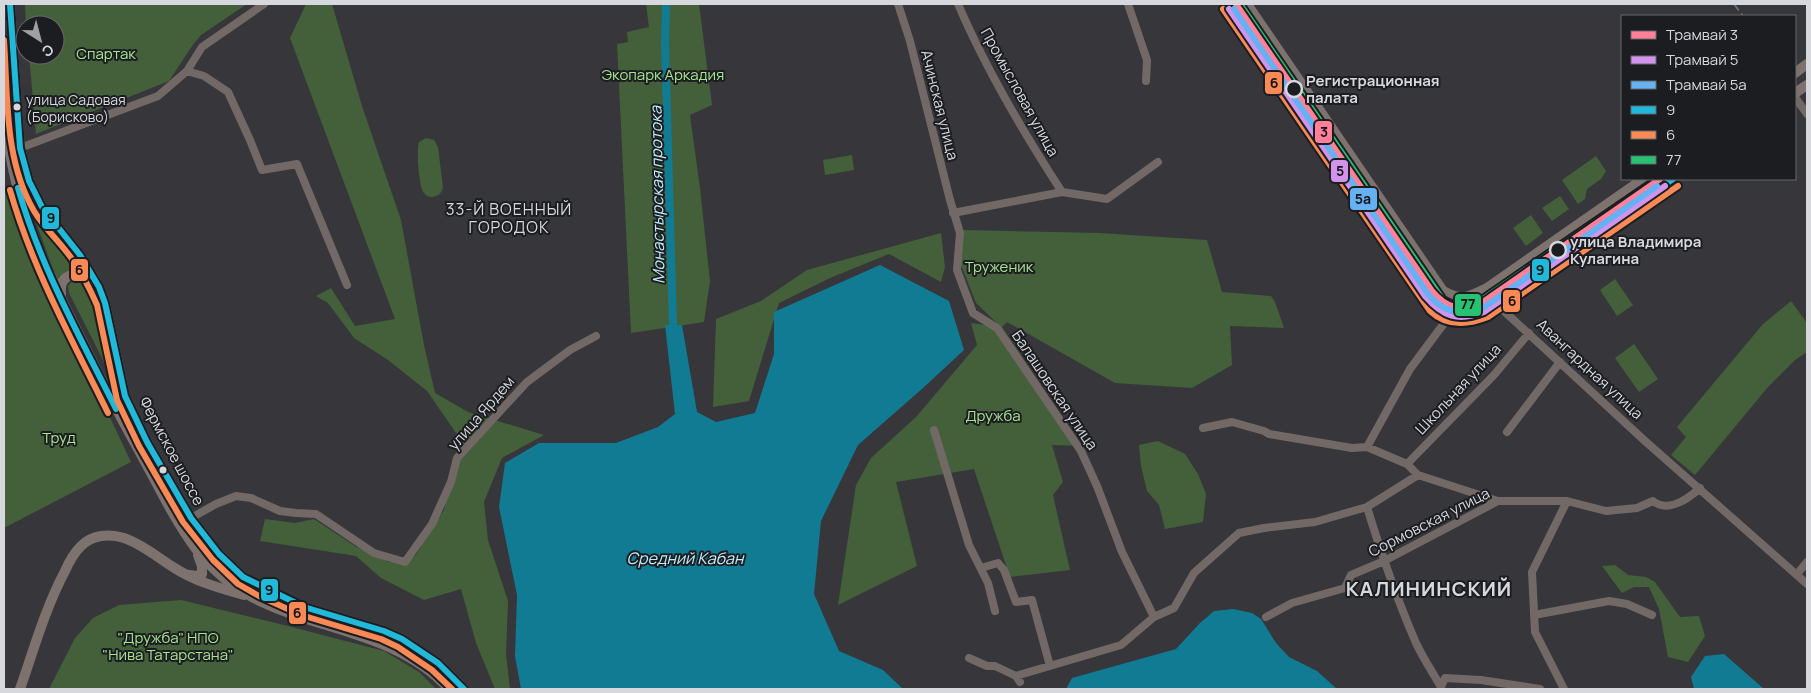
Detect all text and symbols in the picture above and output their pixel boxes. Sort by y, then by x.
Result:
north arrow [15,15,65,65]
legend [1621,15,1796,180]
street label: Промысловая улица [976,24,1064,160]
text: Трамвай 3 [1666,24,1738,45]
text: С [38,40,58,62]
park label: Спартак [76,43,136,64]
street label: Ачинская улица [916,48,964,162]
text: Трамвай 5 [1666,49,1738,70]
park label: Экопарк Аркадия [602,64,724,85]
place label: Регистрационная палата [1306,70,1440,108]
line badge: 6 [1264,71,1283,95]
text: 6 [1270,73,1278,92]
text: Трамвай 5а [1666,74,1747,95]
marker: Регистрационная палата [1285,80,1303,98]
place label: улица Садовая (Борисково) [26,90,126,126]
text: 9 [1666,99,1675,120]
marker: улица Садовая (Борисково) [12,102,22,112]
water label: Монастырская протока [644,105,670,284]
line badge: 3 [1314,120,1333,144]
text: 3 [1320,122,1328,141]
text: 6 [1666,124,1675,145]
text: 77 [1666,149,1681,170]
line badge: 5 [1330,159,1349,183]
text: 5 [1336,161,1344,180]
line badge: 5а [1349,187,1378,211]
text: 5а [1355,189,1371,208]
district label: 33-Й ВОЕННЫЙ ГОРОДОК [446,198,572,238]
line badge: 9 [41,206,60,230]
text: 9 [47,208,55,227]
place label: улица Владимира Кулагина [1570,231,1701,269]
marker: улица Владимира Кулагина [1549,241,1567,259]
park label: Труженик [965,256,1034,277]
line badge: 6 [70,258,89,282]
line badge: 9 [1531,258,1550,282]
text: 6 [75,260,83,279]
text: 9 [1536,260,1544,279]
line badge: 6 [1502,289,1521,313]
text: 6 [1508,291,1516,310]
line badge: 77 [1454,293,1482,317]
text: 77 [1460,294,1476,313]
street label: Авангардная улица [1532,314,1648,424]
street label: Балашовская улица [1007,326,1103,454]
street label: Школьная улица [1410,339,1506,439]
street label: улица Ярдем [443,372,519,454]
street label: Фермское шоссе [134,393,210,509]
park label: Дружба [965,405,1021,426]
park label: Труд [42,427,76,448]
unlabelled marker [158,465,168,475]
street label: Сормовская улица [1365,482,1493,562]
water label: Средний Кабан [627,547,745,569]
district label: КАЛИНИНСКИЙ [1346,575,1512,602]
line badge: 9 [260,578,279,602]
text: 9 [265,580,273,599]
line badge: 6 [288,601,307,625]
text: 6 [293,603,301,622]
park label: "Дружба" НПО "Нива Татарстана" [102,627,234,665]

